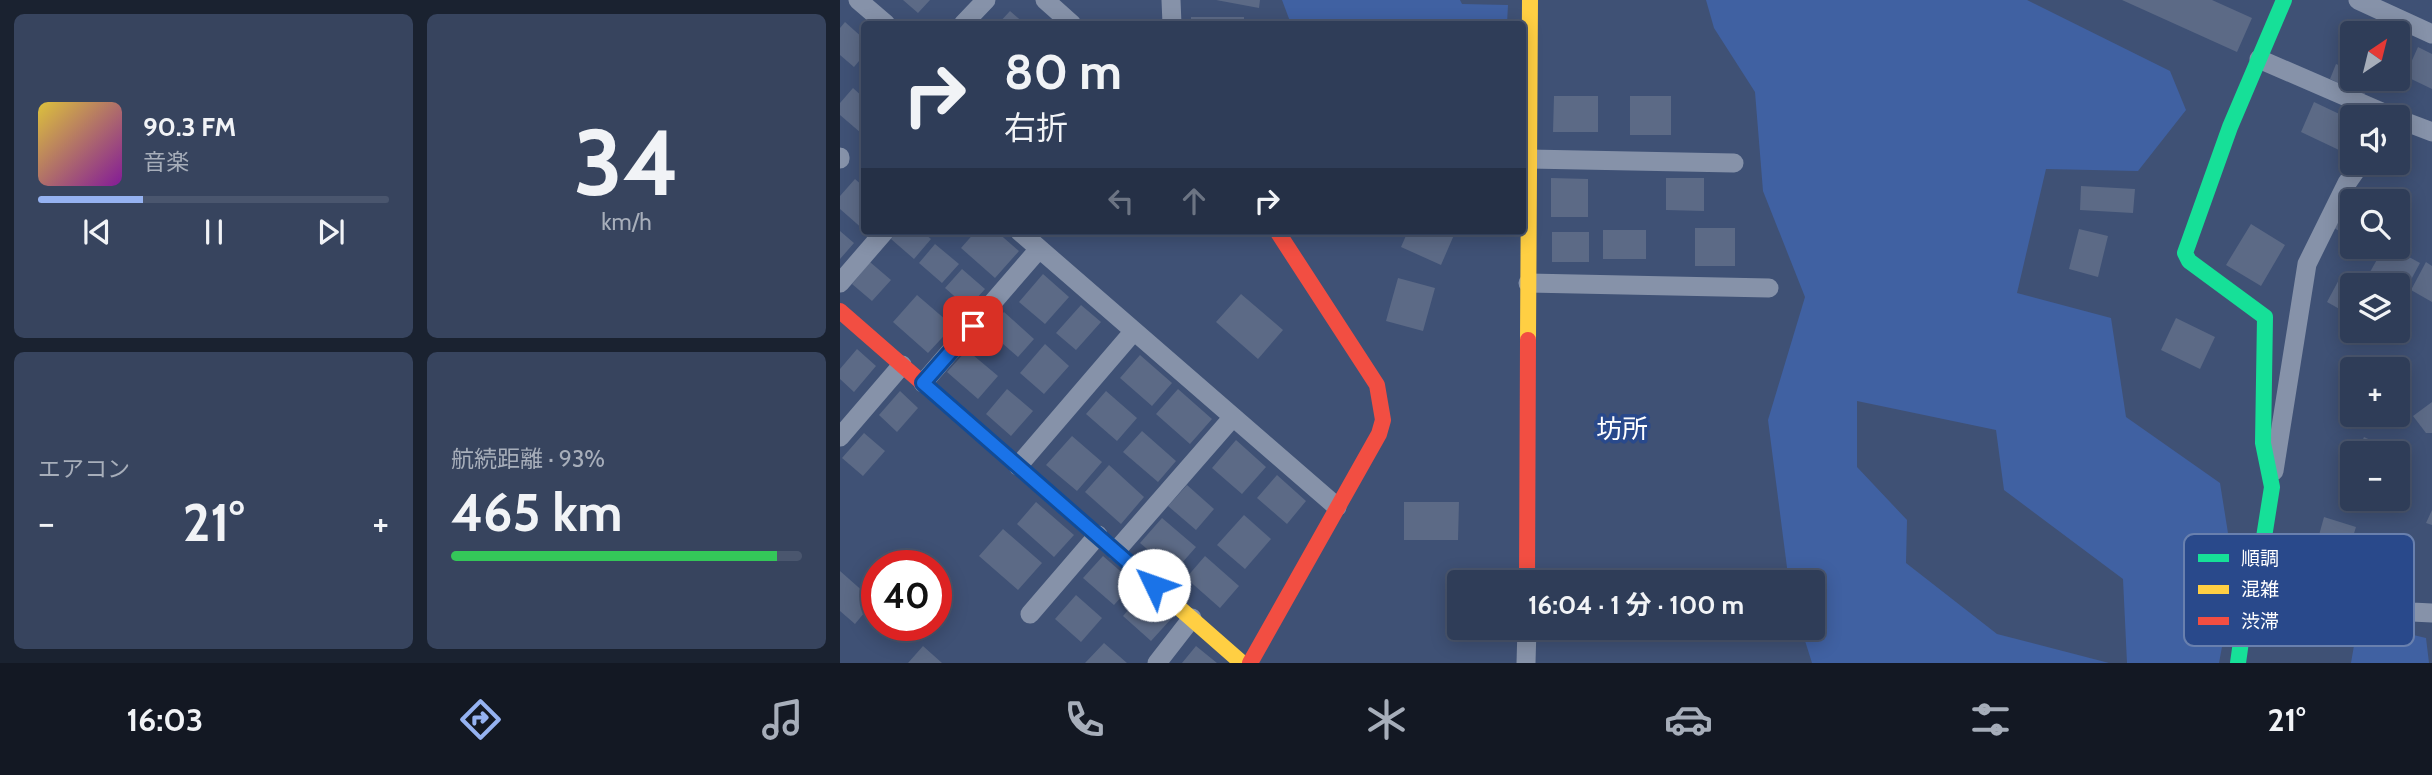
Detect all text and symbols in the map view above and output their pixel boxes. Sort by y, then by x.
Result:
north arrow [2340,21,2410,91]
map controls [2340,21,2410,511]
text: 80 m [1004,42,1122,101]
icon: right [889,49,980,140]
button: sound [2340,105,2410,175]
text: 34 [574,107,679,218]
text: 右折 [1004,108,1068,147]
text: 90.3 FM [143,111,236,143]
text: 音楽 [143,148,189,176]
icon: left [1102,182,1140,220]
icon: ahead [1175,182,1213,220]
icon: right [1248,182,1286,220]
button: search [2340,189,2410,259]
text: km/h [601,208,652,236]
icon: previous [78,213,116,251]
icon: pause [195,213,233,251]
icon: next [312,213,350,251]
button: layers [2340,273,2410,343]
pin [943,296,1003,356]
icon: arrive [954,307,992,345]
button: + [2340,357,2410,427]
district label: 坊所 [1596,413,1648,445]
button: − [2340,441,2410,511]
text: 航続距離 · 93% [451,445,605,473]
text: エアコン [38,455,130,483]
text: 465 km [451,481,623,544]
text: 21° [183,491,244,554]
text: − [38,499,55,546]
text: + [372,499,389,546]
legend [2184,534,2414,646]
text: 順調 [2241,547,2279,570]
position arrow [1117,548,1191,622]
speed limit sign: 40 [861,550,952,641]
text: 混雑 [2241,578,2279,601]
text: 16:04 · 1 分 · 100 m [1528,589,1744,621]
text: 渋滞 [2241,610,2279,633]
icon: directions [456,695,505,744]
icon: music [758,695,807,744]
icon: phone [1060,695,1109,744]
icon: climate [1362,695,1411,744]
icon: car [1664,695,1713,744]
icon: filters [1966,695,2015,744]
text: 16:03 [126,700,203,739]
text: 21° [2268,700,2306,739]

